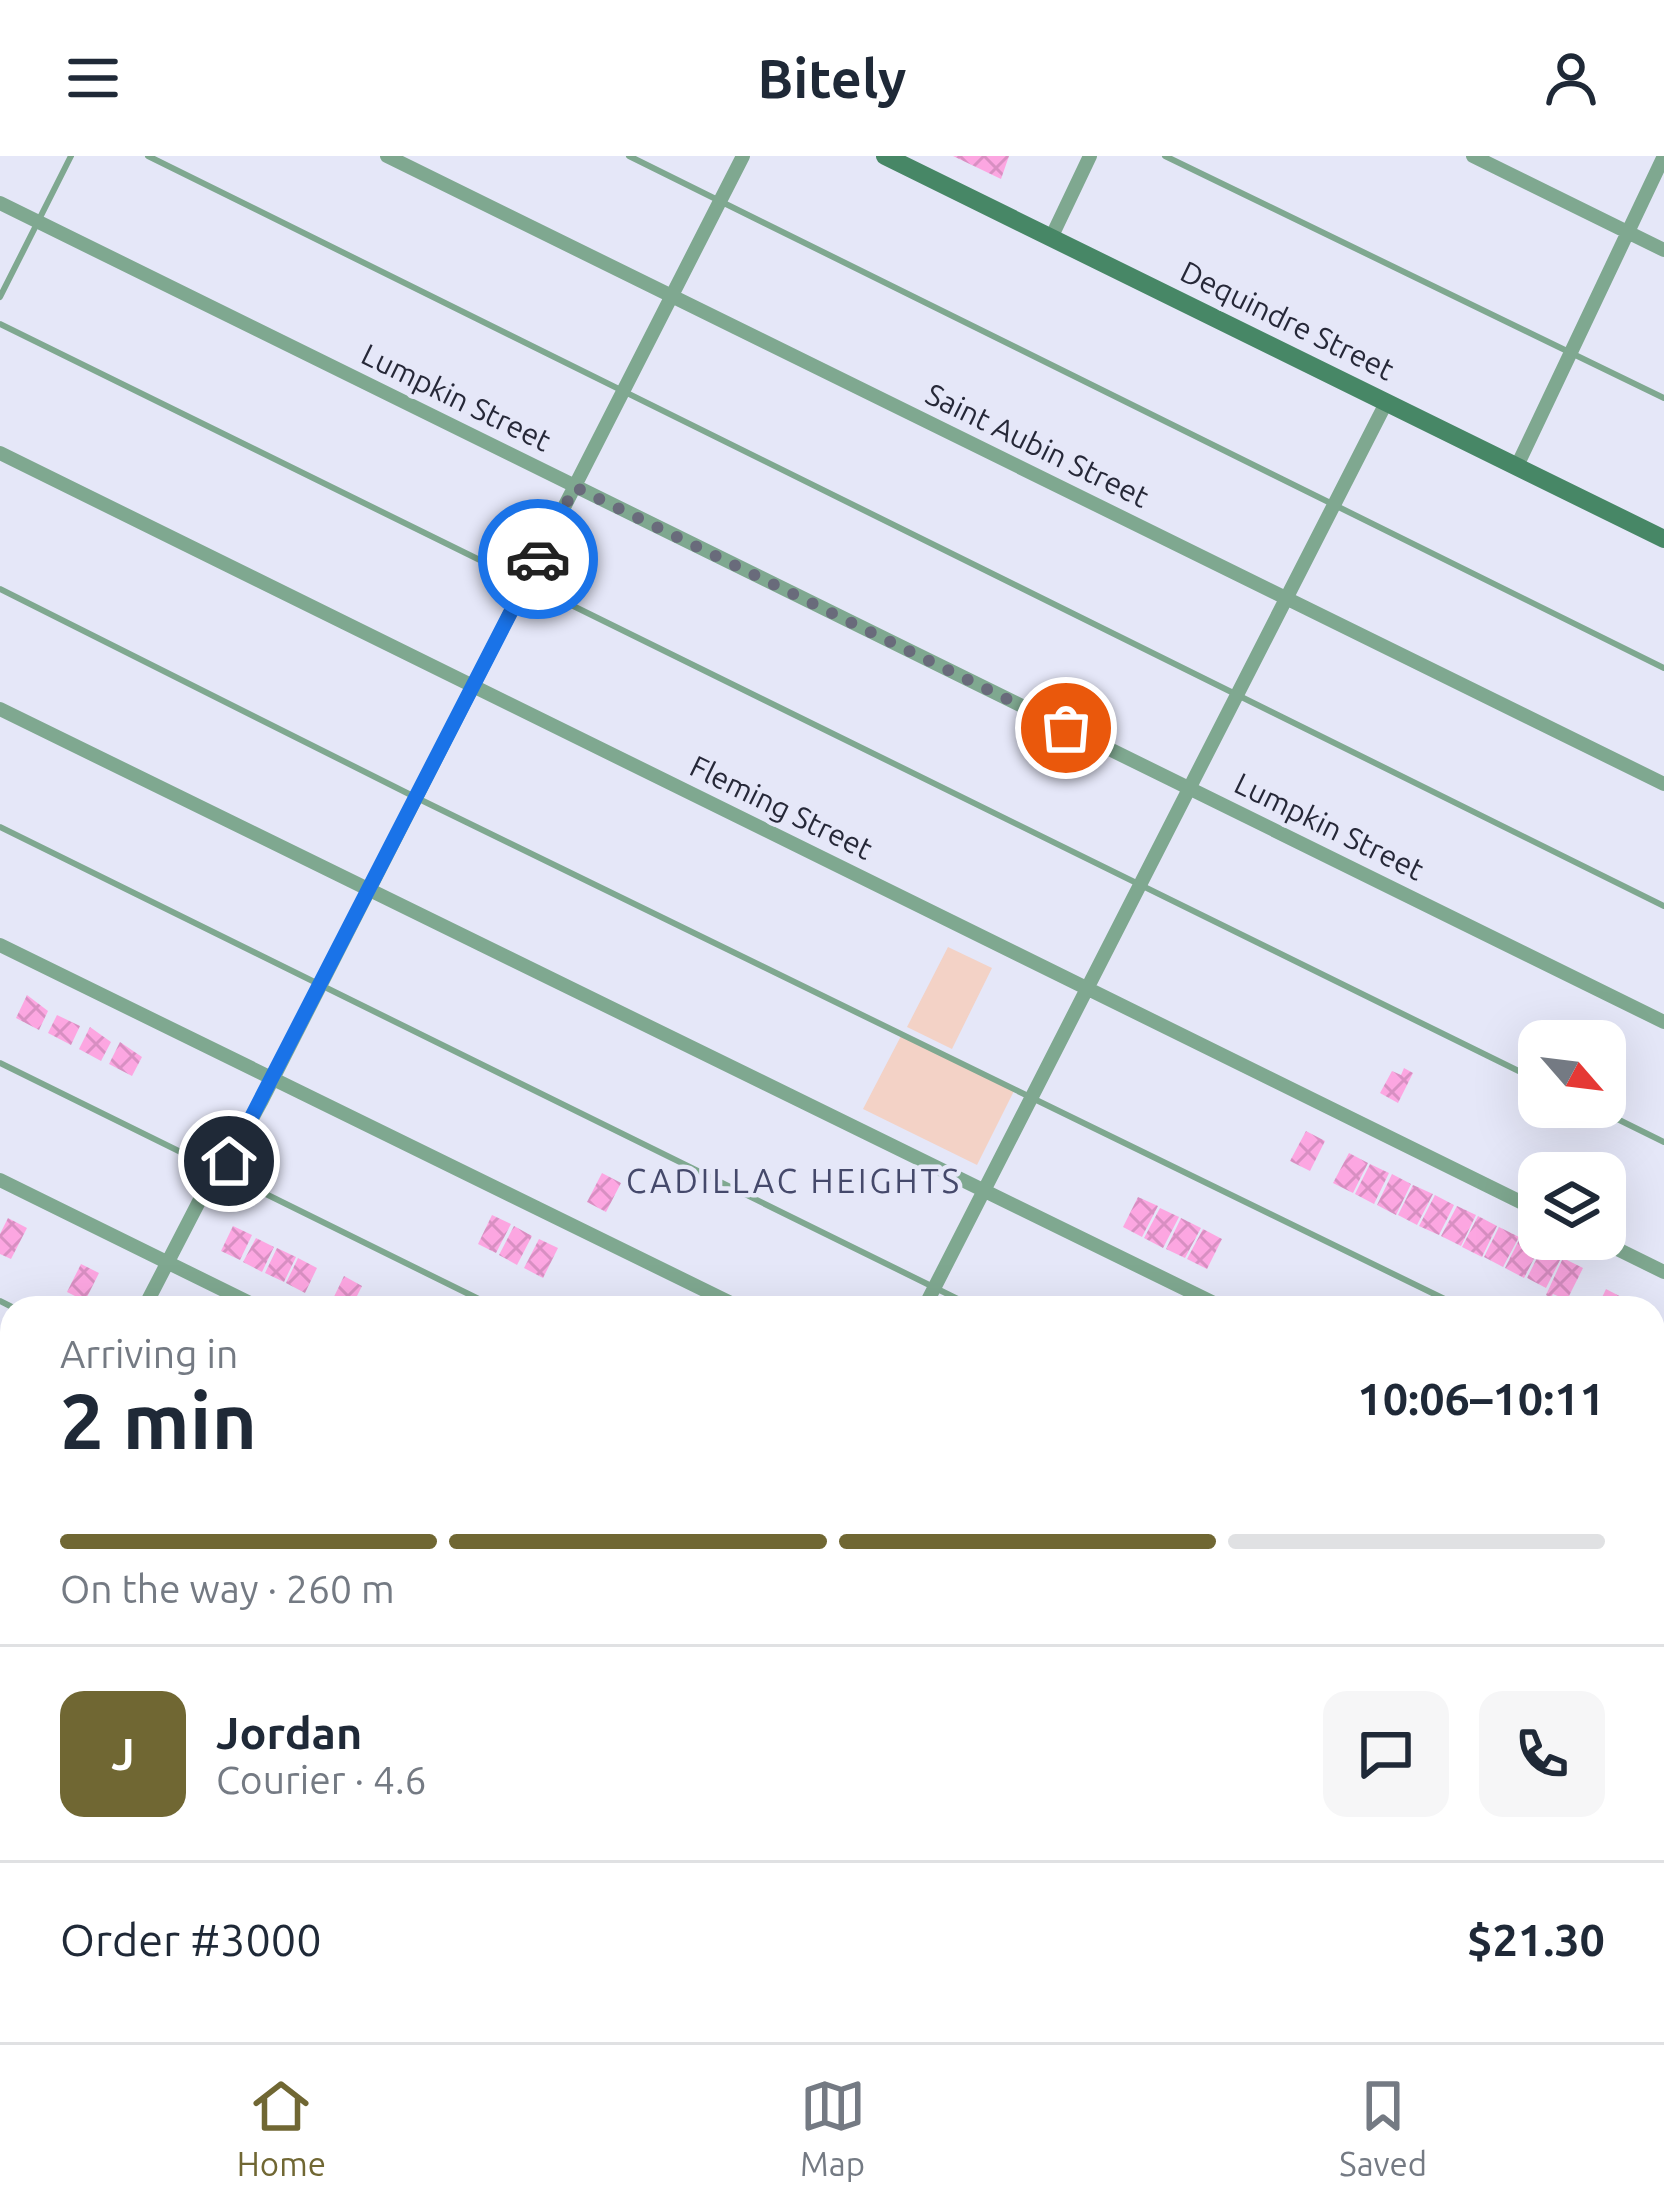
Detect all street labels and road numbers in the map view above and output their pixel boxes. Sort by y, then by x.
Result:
street label: Dequindre Street [1175,254,1400,387]
street label: Lumpkin Street [356,337,557,458]
street label: Saint Aubin Street [921,376,1154,514]
street label: Fleming Street [685,748,878,866]
street label: Lumpkin Street [1229,766,1430,887]

